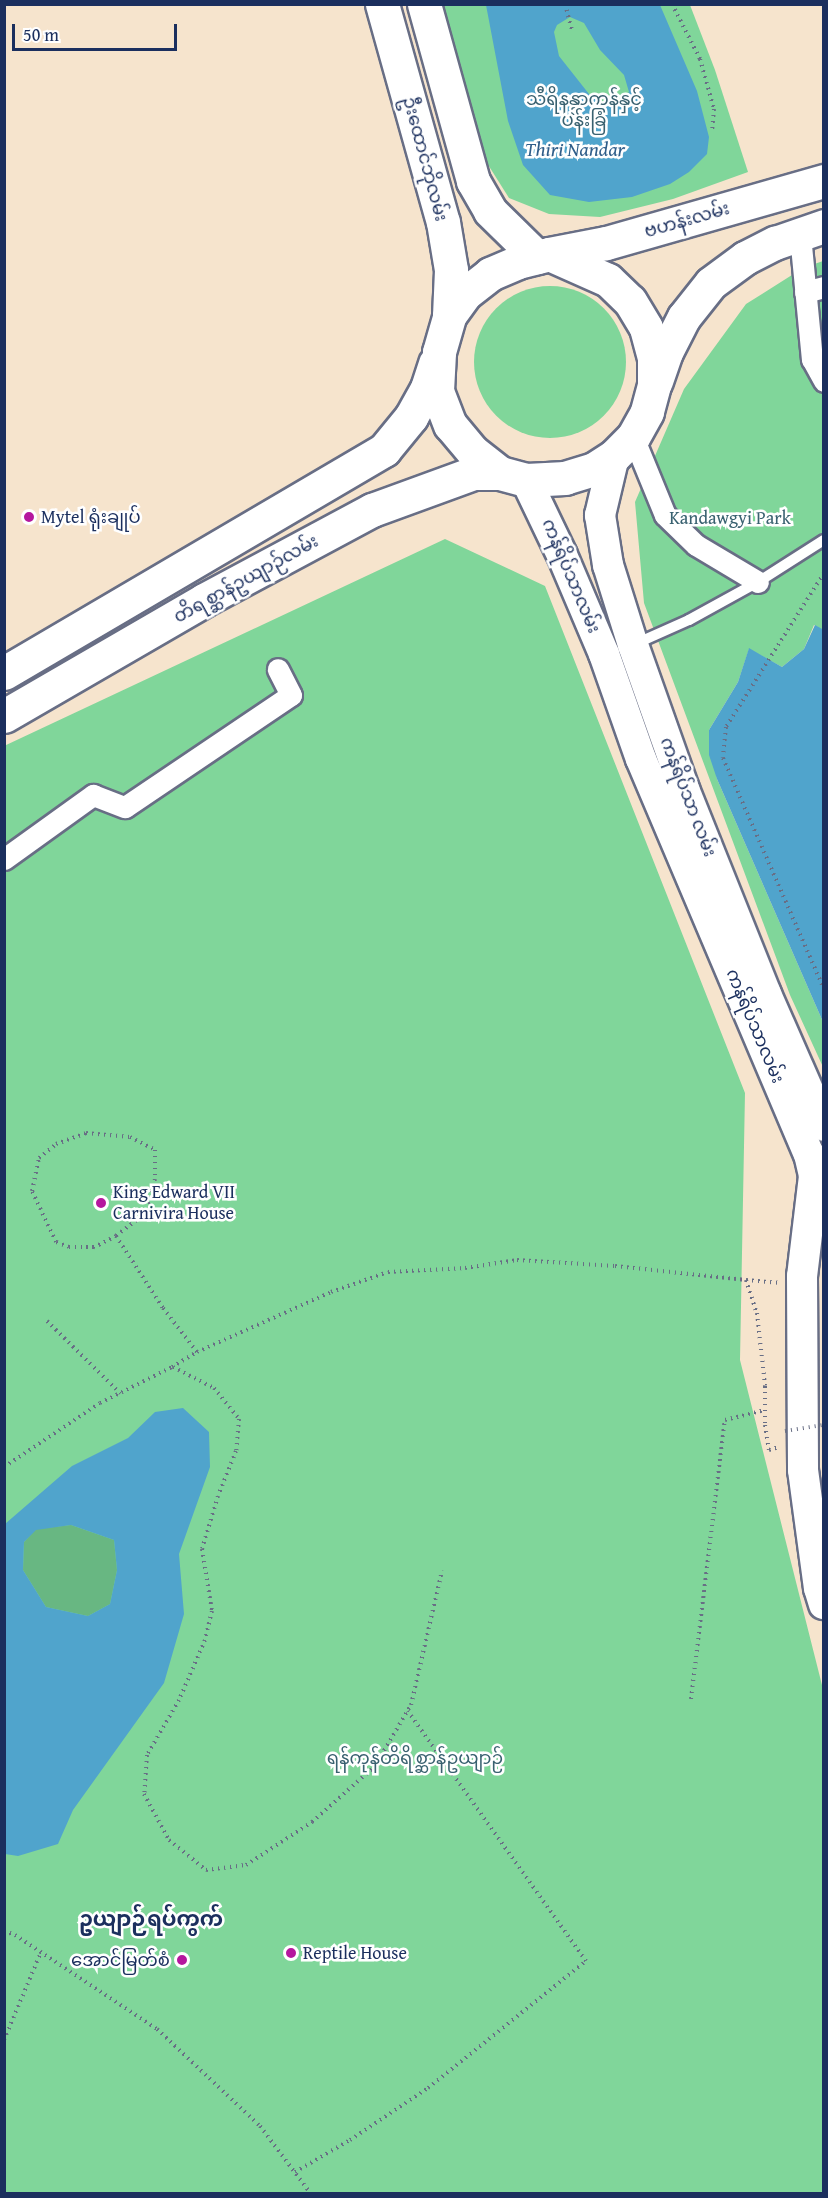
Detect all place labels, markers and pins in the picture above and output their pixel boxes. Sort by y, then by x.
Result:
place label: Mytel ရုံးချုပ် [41,506,141,528]
marker: Mytel ရုံးချုပ် [22,510,36,524]
place label: King Edward VII Carnivira House [113,1182,235,1224]
marker: King Edward VII Carnivira House [94,1196,108,1210]
place label: Reptile House [303,1942,407,1964]
marker: Reptile House [284,1946,298,1960]
place label: အောင်မြတ်စံ [71,1949,170,1971]
marker: အောင်မြတ်စံ [175,1953,189,1967]

